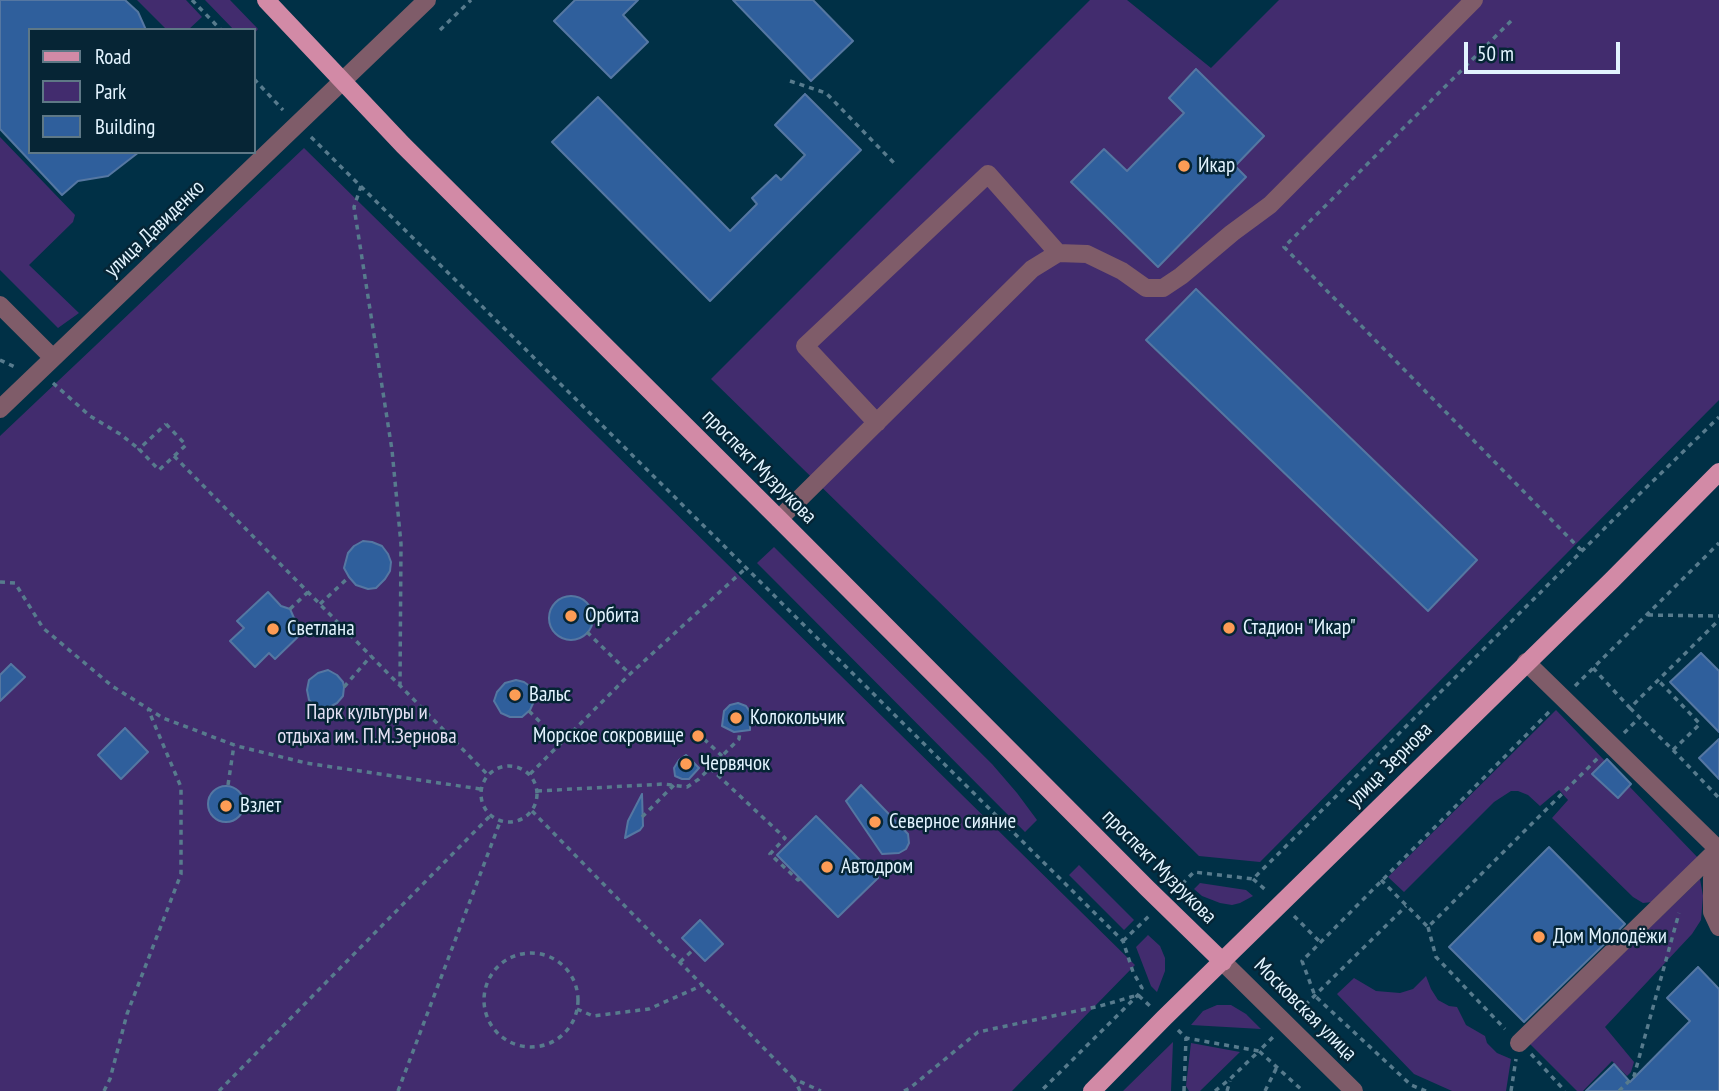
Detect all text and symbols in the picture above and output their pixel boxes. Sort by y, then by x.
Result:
legend [28,28,256,154]
scale bar [1467,28,1623,72]
text: 50 m [1477,40,1514,67]
text: Road [95,43,131,70]
text: Park [95,78,126,105]
text: Building [95,113,155,140]
place label: Икар [1198,153,1235,179]
marker: Икар [1176,158,1192,174]
street label: улица Давиденко [100,175,210,283]
street label: проспект Музрукова [697,405,821,529]
place label: Орбита [585,603,639,629]
marker: Орбита [563,608,579,624]
place label: Стадион "Икар" [1243,615,1356,641]
place label: Светлана [287,616,355,642]
marker: Стадион "Икар" [1221,620,1237,636]
marker: Светлана [265,621,281,637]
place label: Вальс [529,682,571,708]
marker: Вальс [507,687,523,703]
park label: Парк культуры и отдыха им. П.М.Зернова [277,700,457,750]
place label: Колокольчик [750,705,845,731]
marker: Колокольчик [728,710,744,726]
street label: улица Зернова [1342,717,1438,813]
place label: Морское сокровище [533,723,684,749]
marker: Морское сокровище [690,728,706,744]
place label: Червячок [700,751,770,777]
marker: Червячок [678,756,694,772]
place label: Взлет [240,793,281,819]
marker: Взлет [218,798,234,814]
street label: проспект Музрукова [1097,805,1221,929]
place label: Северное сияние [889,809,1016,835]
marker: Северное сияние [867,814,883,830]
place label: Автодром [841,854,913,880]
marker: Автодром [819,859,835,875]
place label: Дом Молодёжи [1553,924,1667,950]
marker: Дом Молодёжи [1531,929,1547,945]
street label: Московская улица [1248,953,1362,1067]

